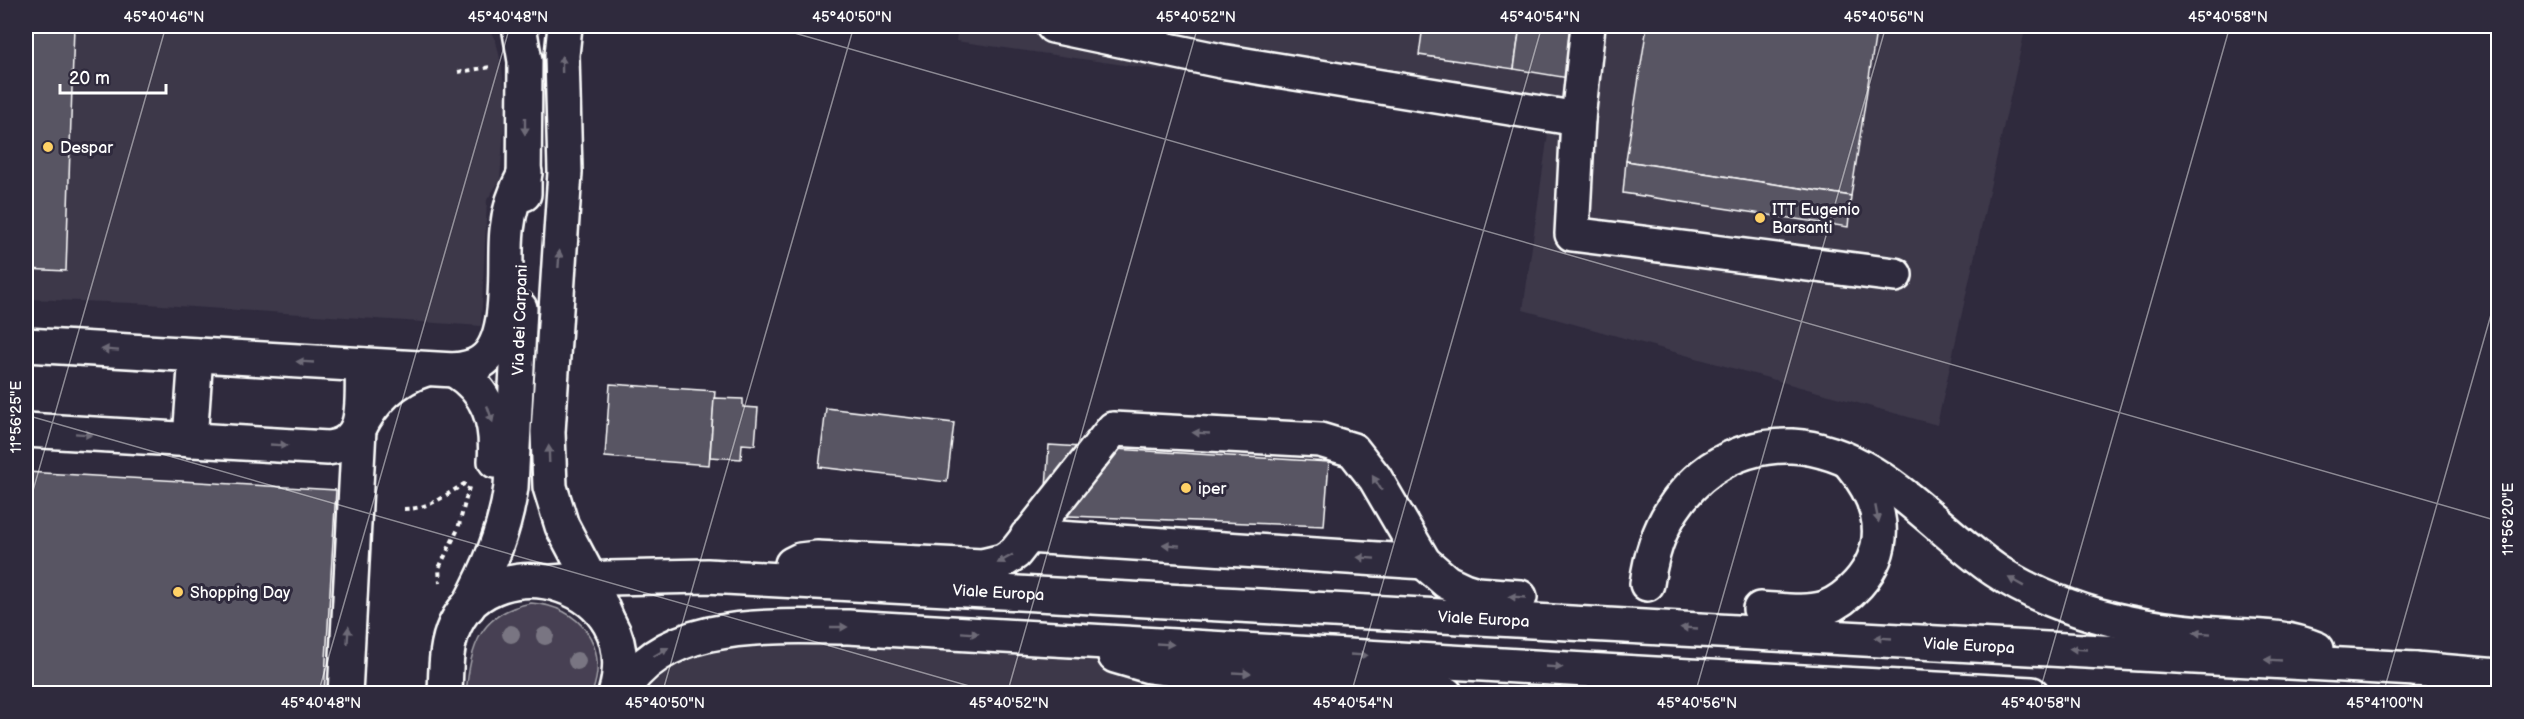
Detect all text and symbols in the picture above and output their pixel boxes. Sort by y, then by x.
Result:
text: 45°40'46"N [124,8,205,27]
text: 45°40'48"N [468,8,548,27]
text: 45°40'50"N [812,8,892,27]
text: 45°40'52"N [1156,8,1236,27]
text: 45°40'54"N [1500,8,1580,27]
text: 45°40'56"N [1844,8,1924,27]
text: 45°40'58"N [2188,8,2268,27]
one-way arrow [557,55,567,74]
scale bar [60,57,166,95]
text: 20 m [69,68,110,89]
one-way arrow [520,116,530,135]
place label: Despar [60,139,113,158]
marker: Despar [41,140,55,154]
place label: ITT Eugenio Barsanti [1772,201,1860,238]
marker: ITT Eugenio Barsanti [1753,211,1767,225]
one-way arrow [555,249,564,268]
street label: Via dei Carpani [509,264,532,376]
one-way arrow [100,345,119,355]
one-way arrow [295,357,314,367]
text: 11°56'25"E [7,381,26,453]
one-way arrow [486,405,496,423]
one-way arrow [74,429,93,438]
one-way arrow [1191,429,1210,438]
one-way arrow [269,441,288,450]
one-way arrow [544,444,554,463]
one-way arrow [1372,475,1383,491]
place label: iper [1198,480,1227,499]
marker: iper [1179,481,1193,495]
text: 11°56'20"E [2499,482,2518,555]
one-way arrow [1873,504,1882,523]
one-way arrow [1162,541,1181,550]
one-way arrow [997,553,1013,564]
one-way arrow [1357,553,1376,563]
one-way arrow [2007,577,2024,587]
street label: Viale Europa [952,581,1045,605]
place label: Shopping Day [190,584,291,603]
marker: Shopping Day [171,585,185,599]
one-way arrow [1508,592,1527,602]
street label: Viale Europa [1437,608,1530,632]
one-way arrow [830,622,849,632]
one-way arrow [1679,623,1698,632]
one-way arrow [344,626,353,645]
one-way arrow [960,628,979,638]
one-way arrow [2193,628,2212,638]
one-way arrow [1874,634,1893,643]
street label: Viale Europa [1922,634,2015,658]
one-way arrow [1155,640,1174,649]
one-way arrow [2069,644,2088,653]
one-way arrow [653,647,670,657]
one-way arrow [1350,650,1369,659]
one-way arrow [2263,655,2282,664]
one-way arrow [1544,662,1563,671]
one-way arrow [1232,669,1251,678]
text: 45°40'48"N [281,694,361,713]
text: 45°40'50"N [625,694,705,713]
text: 45°40'52"N [969,694,1049,713]
text: 45°40'54"N [1313,694,1393,713]
text: 45°40'56"N [1657,694,1737,713]
text: 45°40'58"N [2001,694,2081,713]
text: 45°41'00"N [2346,694,2424,713]

